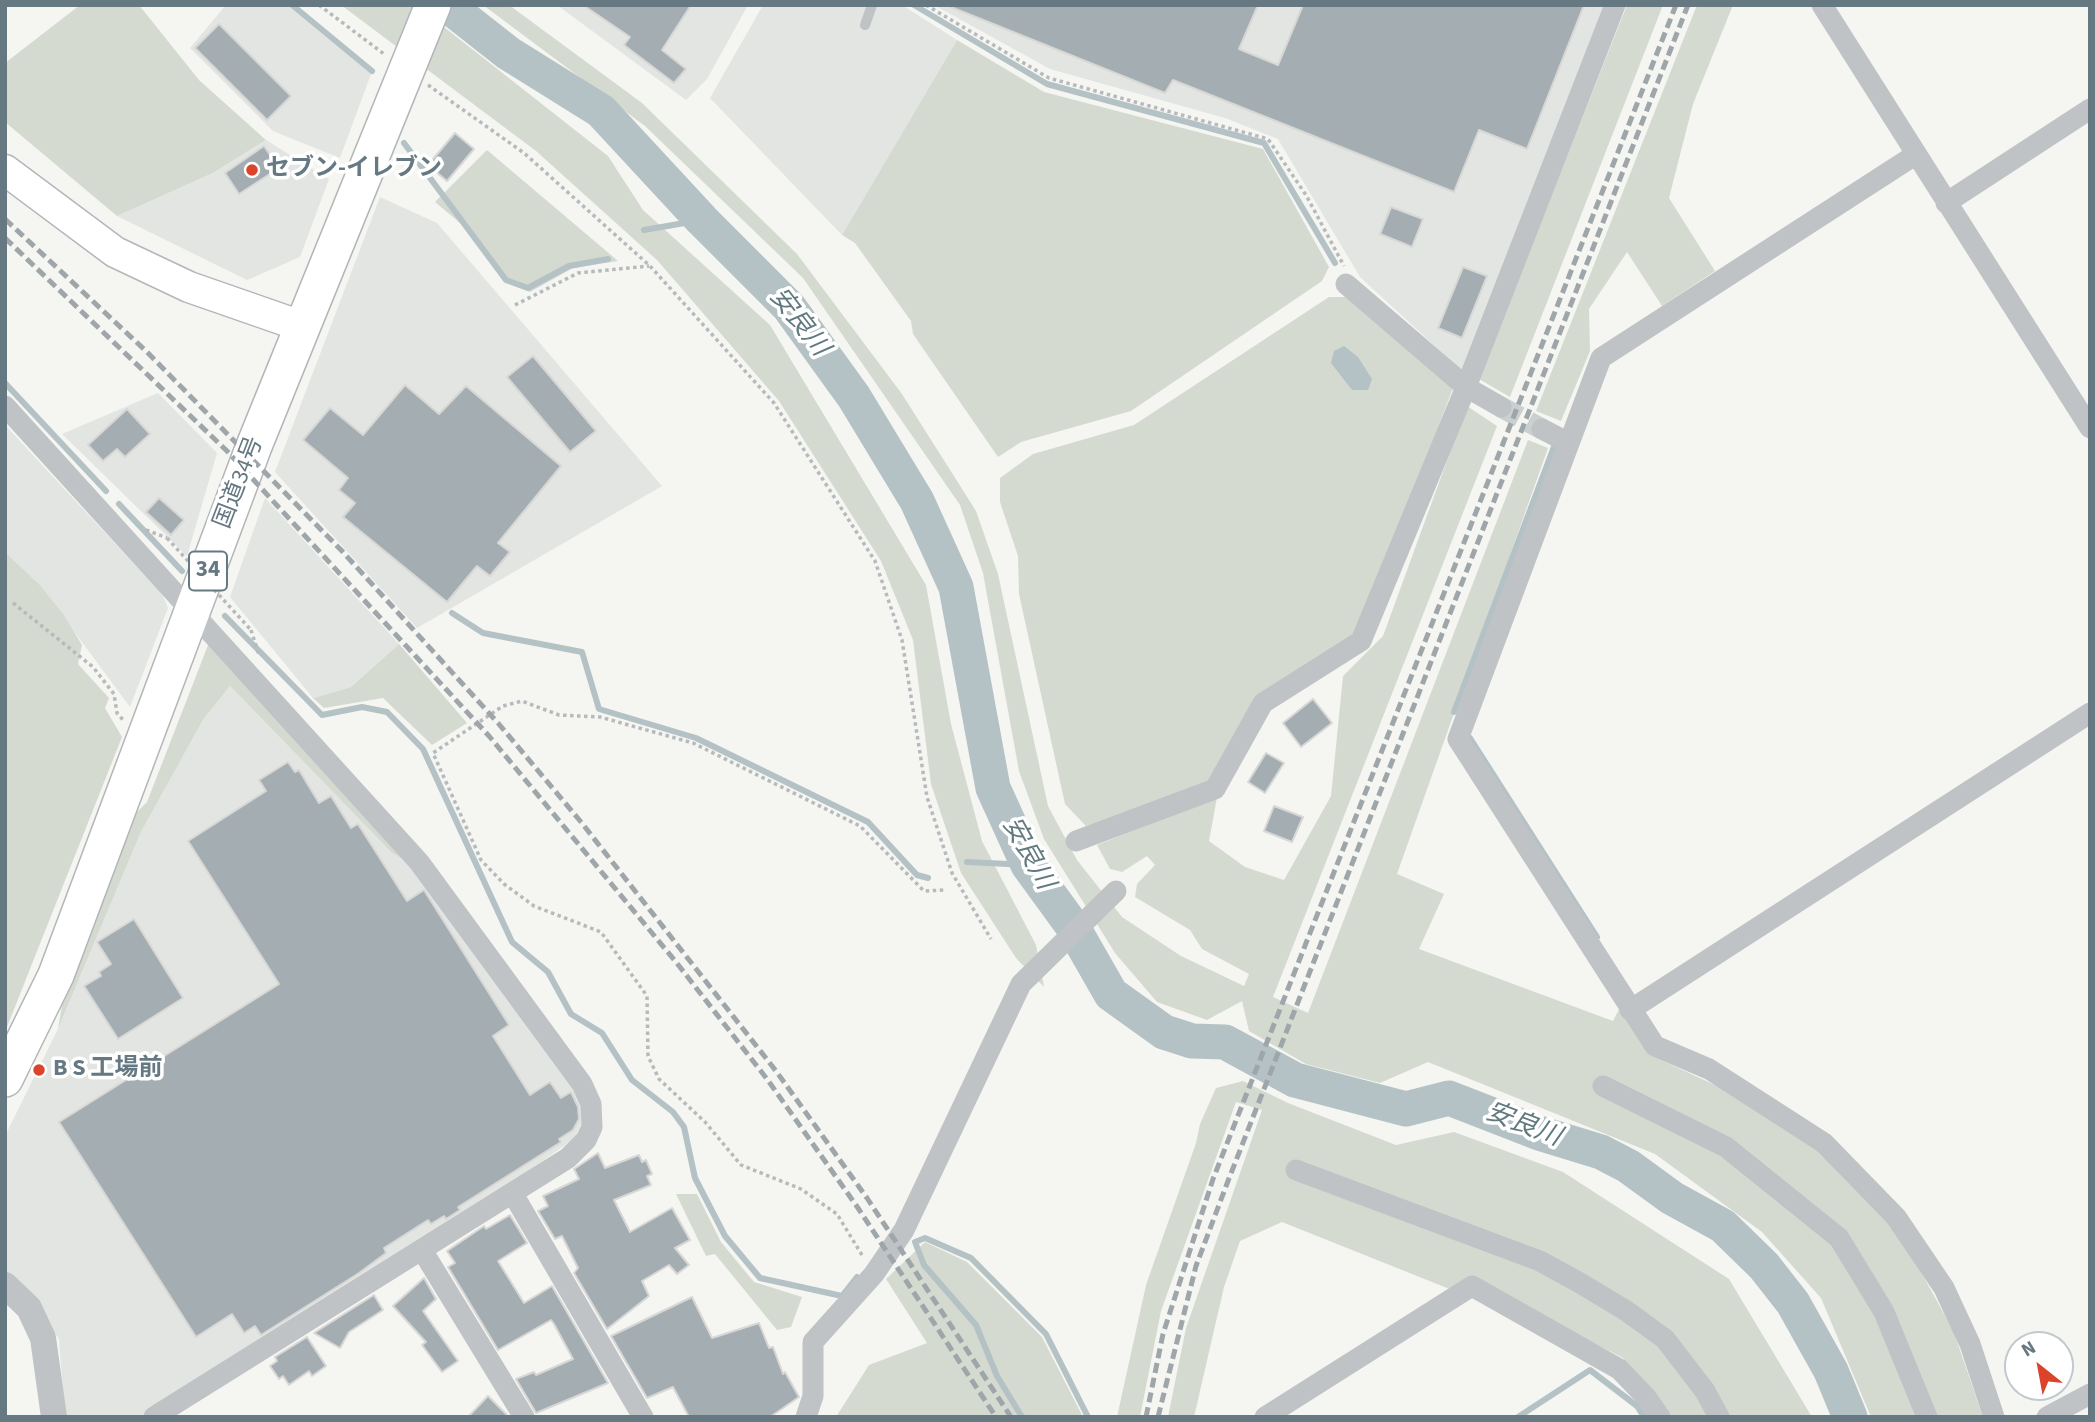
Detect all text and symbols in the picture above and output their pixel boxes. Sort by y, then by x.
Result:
place label: セブン-イレブン [266,156,442,184]
marker: セブン-イレブン [244,162,260,178]
water label: 安良川 [762,283,834,363]
street label: 国道34号 [209,433,271,533]
road number: 34 [189,552,227,590]
water label: 安良川 [994,812,1060,896]
place label: B S 工場前 [53,1056,162,1084]
marker: B S 工場前 [31,1062,47,1078]
water label: 安良川 [1481,1097,1565,1155]
north arrow [2004,1331,2074,1401]
text: N [2017,1334,2041,1364]

